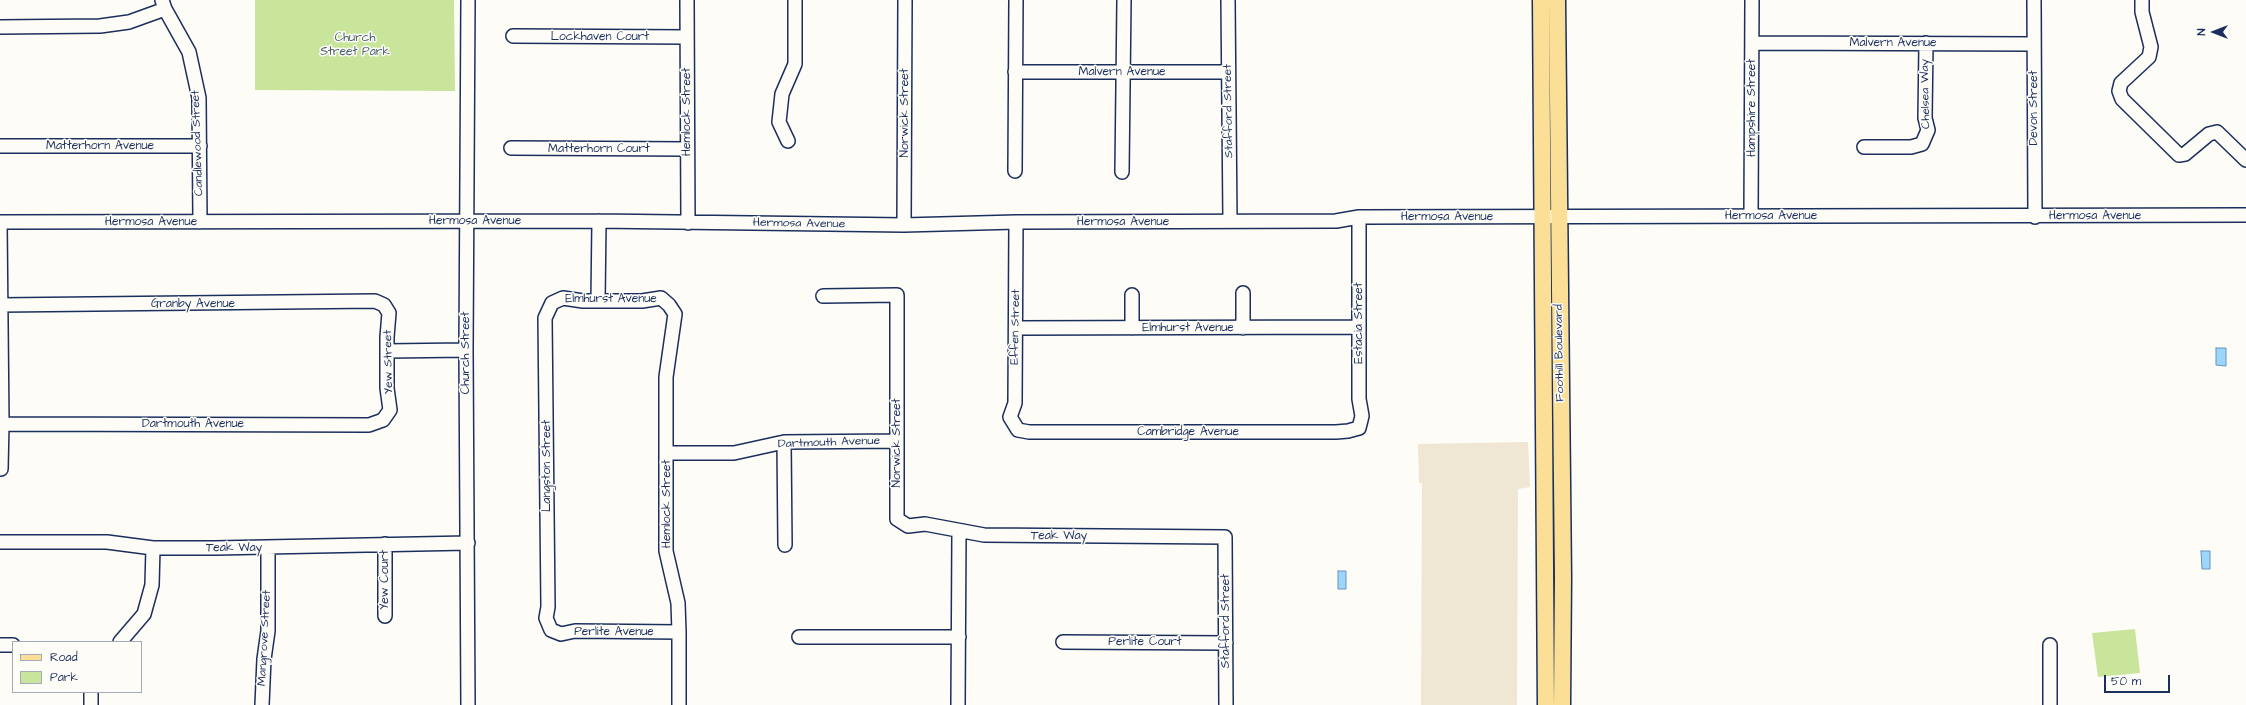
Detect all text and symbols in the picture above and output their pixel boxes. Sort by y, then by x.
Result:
north arrow [2194,12,2234,52]
text: N [2194,29,2209,35]
street label: Lockhaven Court [551,30,649,44]
park label: Church Street Park [320,31,390,59]
street label: Malvern Avenue [1849,36,1937,50]
street label: Hampshire Street [1745,59,1759,157]
street label: Chelsea Way [1918,59,1934,129]
street label: Stafford Street [1221,64,1237,158]
street label: Malvern Avenue [1078,65,1166,79]
street label: Hemlock Street [680,68,694,156]
street label: Norwick Street [898,68,912,158]
street label: Devon Street [2027,70,2041,146]
street label: Candlewood Street [189,90,207,196]
street label: Matterhorn Avenue [46,139,154,153]
street label: Matterhorn Court [548,142,650,156]
street label: Hermosa Avenue [1725,209,1817,223]
street label: Hermosa Avenue [2049,209,2141,223]
street label: Hermosa Avenue [1401,210,1493,224]
street label: Hermosa Avenue [429,214,521,228]
street label: Hermosa Avenue [105,215,197,229]
street label: Hermosa Avenue [1077,215,1169,229]
street label: Hermosa Avenue [753,216,845,232]
street label: Estacia Street [1352,282,1366,364]
street label: Effen Street [1008,289,1024,365]
street label: Elmhurst Avenue [565,292,657,306]
street label: Granby Avenue [151,297,235,311]
street label: Foothill Boulevard [1552,304,1568,402]
street label: Church Street [459,312,473,394]
street label: Elmhurst Avenue [1142,321,1234,335]
street label: Yew Street [381,330,397,394]
street label: Norwick Street [890,398,904,488]
street label: Dartmouth Avenue [142,417,244,431]
street label: Langston Street [540,420,554,512]
street label: Cambridge Avenue [1137,425,1239,439]
street label: Dartmouth Avenue [778,434,880,452]
street label: Hemlock Street [660,460,674,548]
street label: Teak Way [1031,529,1087,543]
street label: Teak Way [206,541,262,555]
street label: Yew Court [378,550,392,610]
street label: Stafford Street [1219,574,1233,668]
street label: Mangrove Street [255,590,275,686]
street label: Perlite Avenue [574,625,654,639]
street label: Perlite Court [1108,635,1182,649]
legend [12,641,142,693]
text: Road [50,649,78,666]
scale bar [2106,667,2172,693]
text: Park [50,669,78,686]
text: 50 m [2111,673,2141,690]

